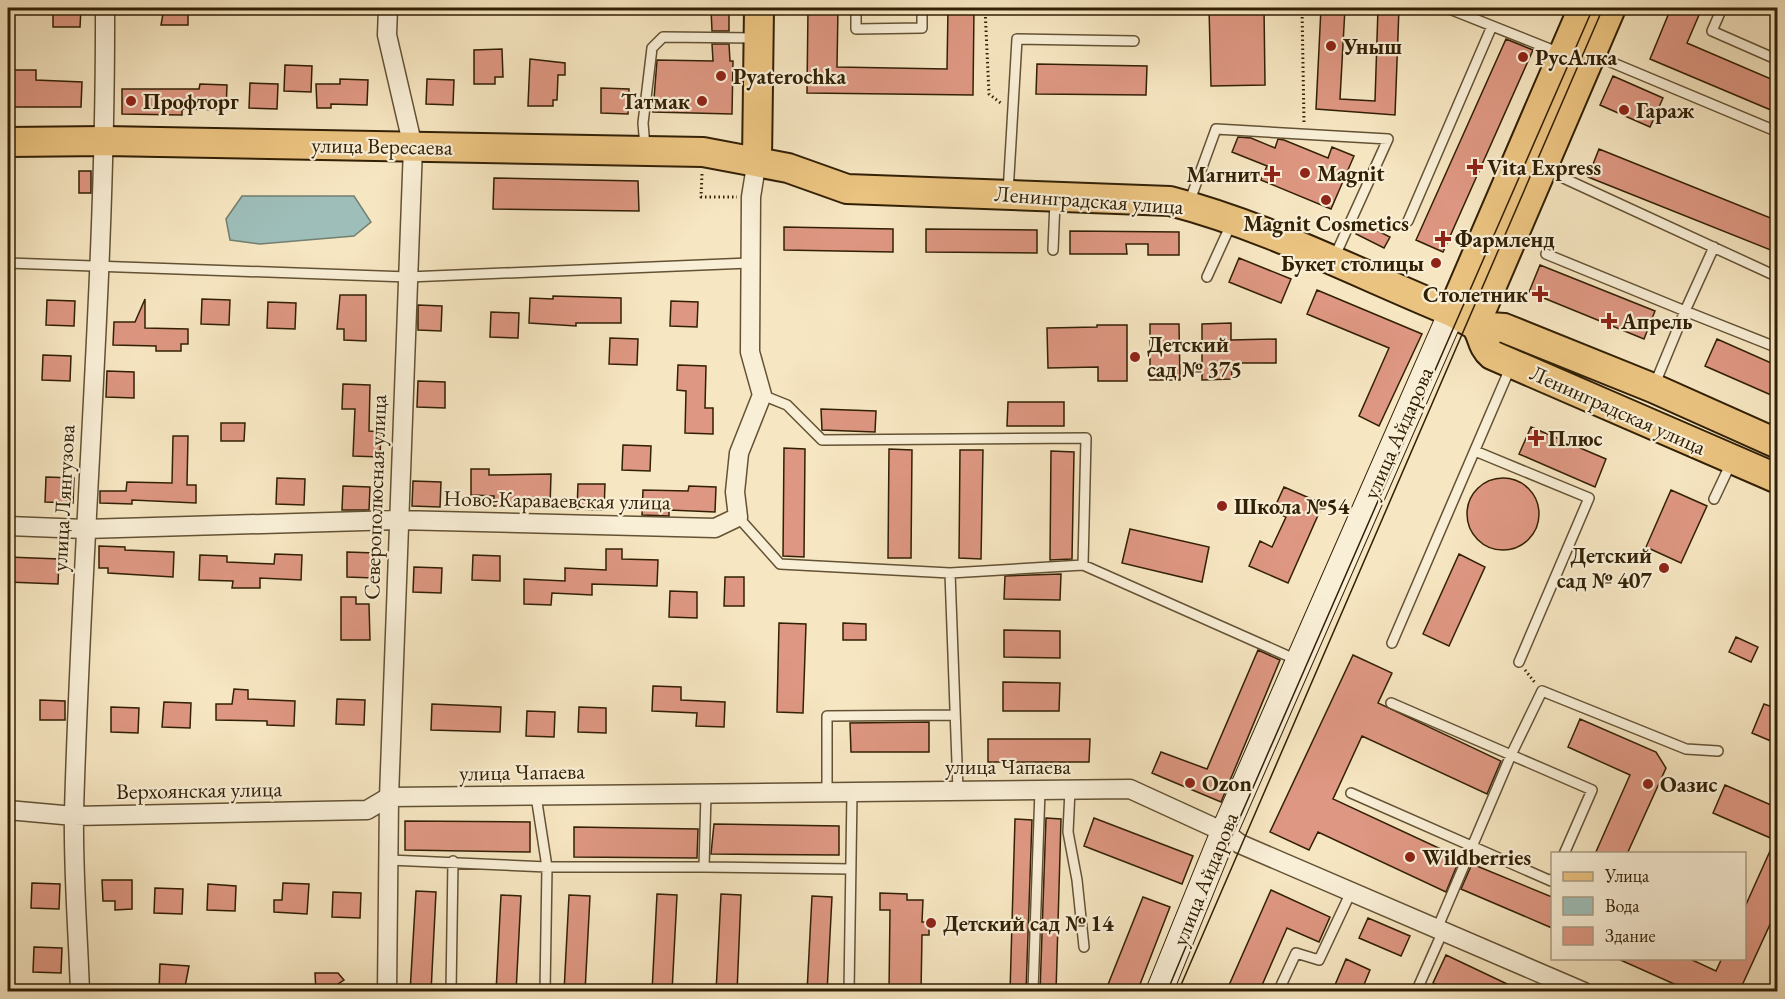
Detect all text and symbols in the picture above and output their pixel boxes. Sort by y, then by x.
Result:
place label: Уныш [1342,32,1402,61]
marker: Уныш [1324,39,1338,53]
place label: РусАлка [1535,43,1617,72]
marker: РусАлка [1516,50,1530,64]
place label: Pyaterochka [733,62,847,91]
marker: Pyaterochka [714,69,728,83]
place label: Профторг [143,87,239,116]
place label: Татмак [621,87,691,116]
marker: Профторг [124,94,138,108]
marker: Татмак [695,94,709,108]
place label: Гараж [1636,96,1695,125]
marker: Гараж [1617,103,1631,117]
street label: улица Вересаева [311,130,453,162]
place label: Vita Express [1487,153,1601,182]
place label: Magnit [1317,159,1385,188]
place label: Магнит [1186,160,1260,189]
marker: Vita Express [1468,160,1482,174]
marker: Magnit [1298,166,1312,180]
marker: Магнит [1265,167,1279,181]
street label: Ленинградская улица [993,179,1185,221]
marker: Magnit Cosmetics [1319,193,1333,207]
place label: Magnit Cosmetics [1243,209,1409,238]
place label: Фармленд [1455,225,1555,254]
marker: Фармленд [1436,232,1450,246]
place label: Букет столицы [1281,249,1424,278]
marker: Букет столицы [1429,256,1443,270]
place label: Столетник [1423,280,1529,309]
marker: Столетник [1533,287,1547,301]
place label: Апрель [1620,307,1692,336]
marker: Апрель [1602,314,1616,328]
place label: Детский сад № 375 [1147,330,1242,384]
marker: Детский сад № 375 [1128,350,1142,364]
street label: Ленинградская улица [1526,358,1711,462]
street label: улица Айдарова [1356,362,1440,504]
street label: Северополюсная улица [357,394,393,600]
street label: улица Лянгузова [45,424,81,572]
place label: Плюс [1548,424,1603,453]
marker: Плюс [1529,431,1543,445]
street label: Ново-Караваевская улица [443,484,671,516]
place label: Школа №54 [1234,492,1350,521]
marker: Школа №54 [1215,499,1229,513]
place label: Детский сад № 407 [1557,541,1652,595]
marker: Детский сад № 407 [1657,561,1671,575]
street label: улица Чапаева [945,752,1071,781]
street label: улица Чапаева [459,756,585,788]
place label: Ozon [1202,769,1252,798]
place label: Оазис [1660,770,1718,799]
street label: Верхоянская улица [116,774,283,806]
marker: Ozon [1183,776,1197,790]
marker: Оазис [1641,777,1655,791]
street label: улица Айдарова [1165,808,1245,950]
place label: Wildberries [1422,843,1531,872]
marker: Wildberries [1403,850,1417,864]
legend [1551,852,1746,960]
text: Улица [1604,864,1650,887]
text: Вода [1605,894,1640,917]
place label: Детский сад № 14 [943,909,1114,938]
marker: Детский сад № 14 [924,916,938,930]
text: Здание [1605,924,1655,947]

